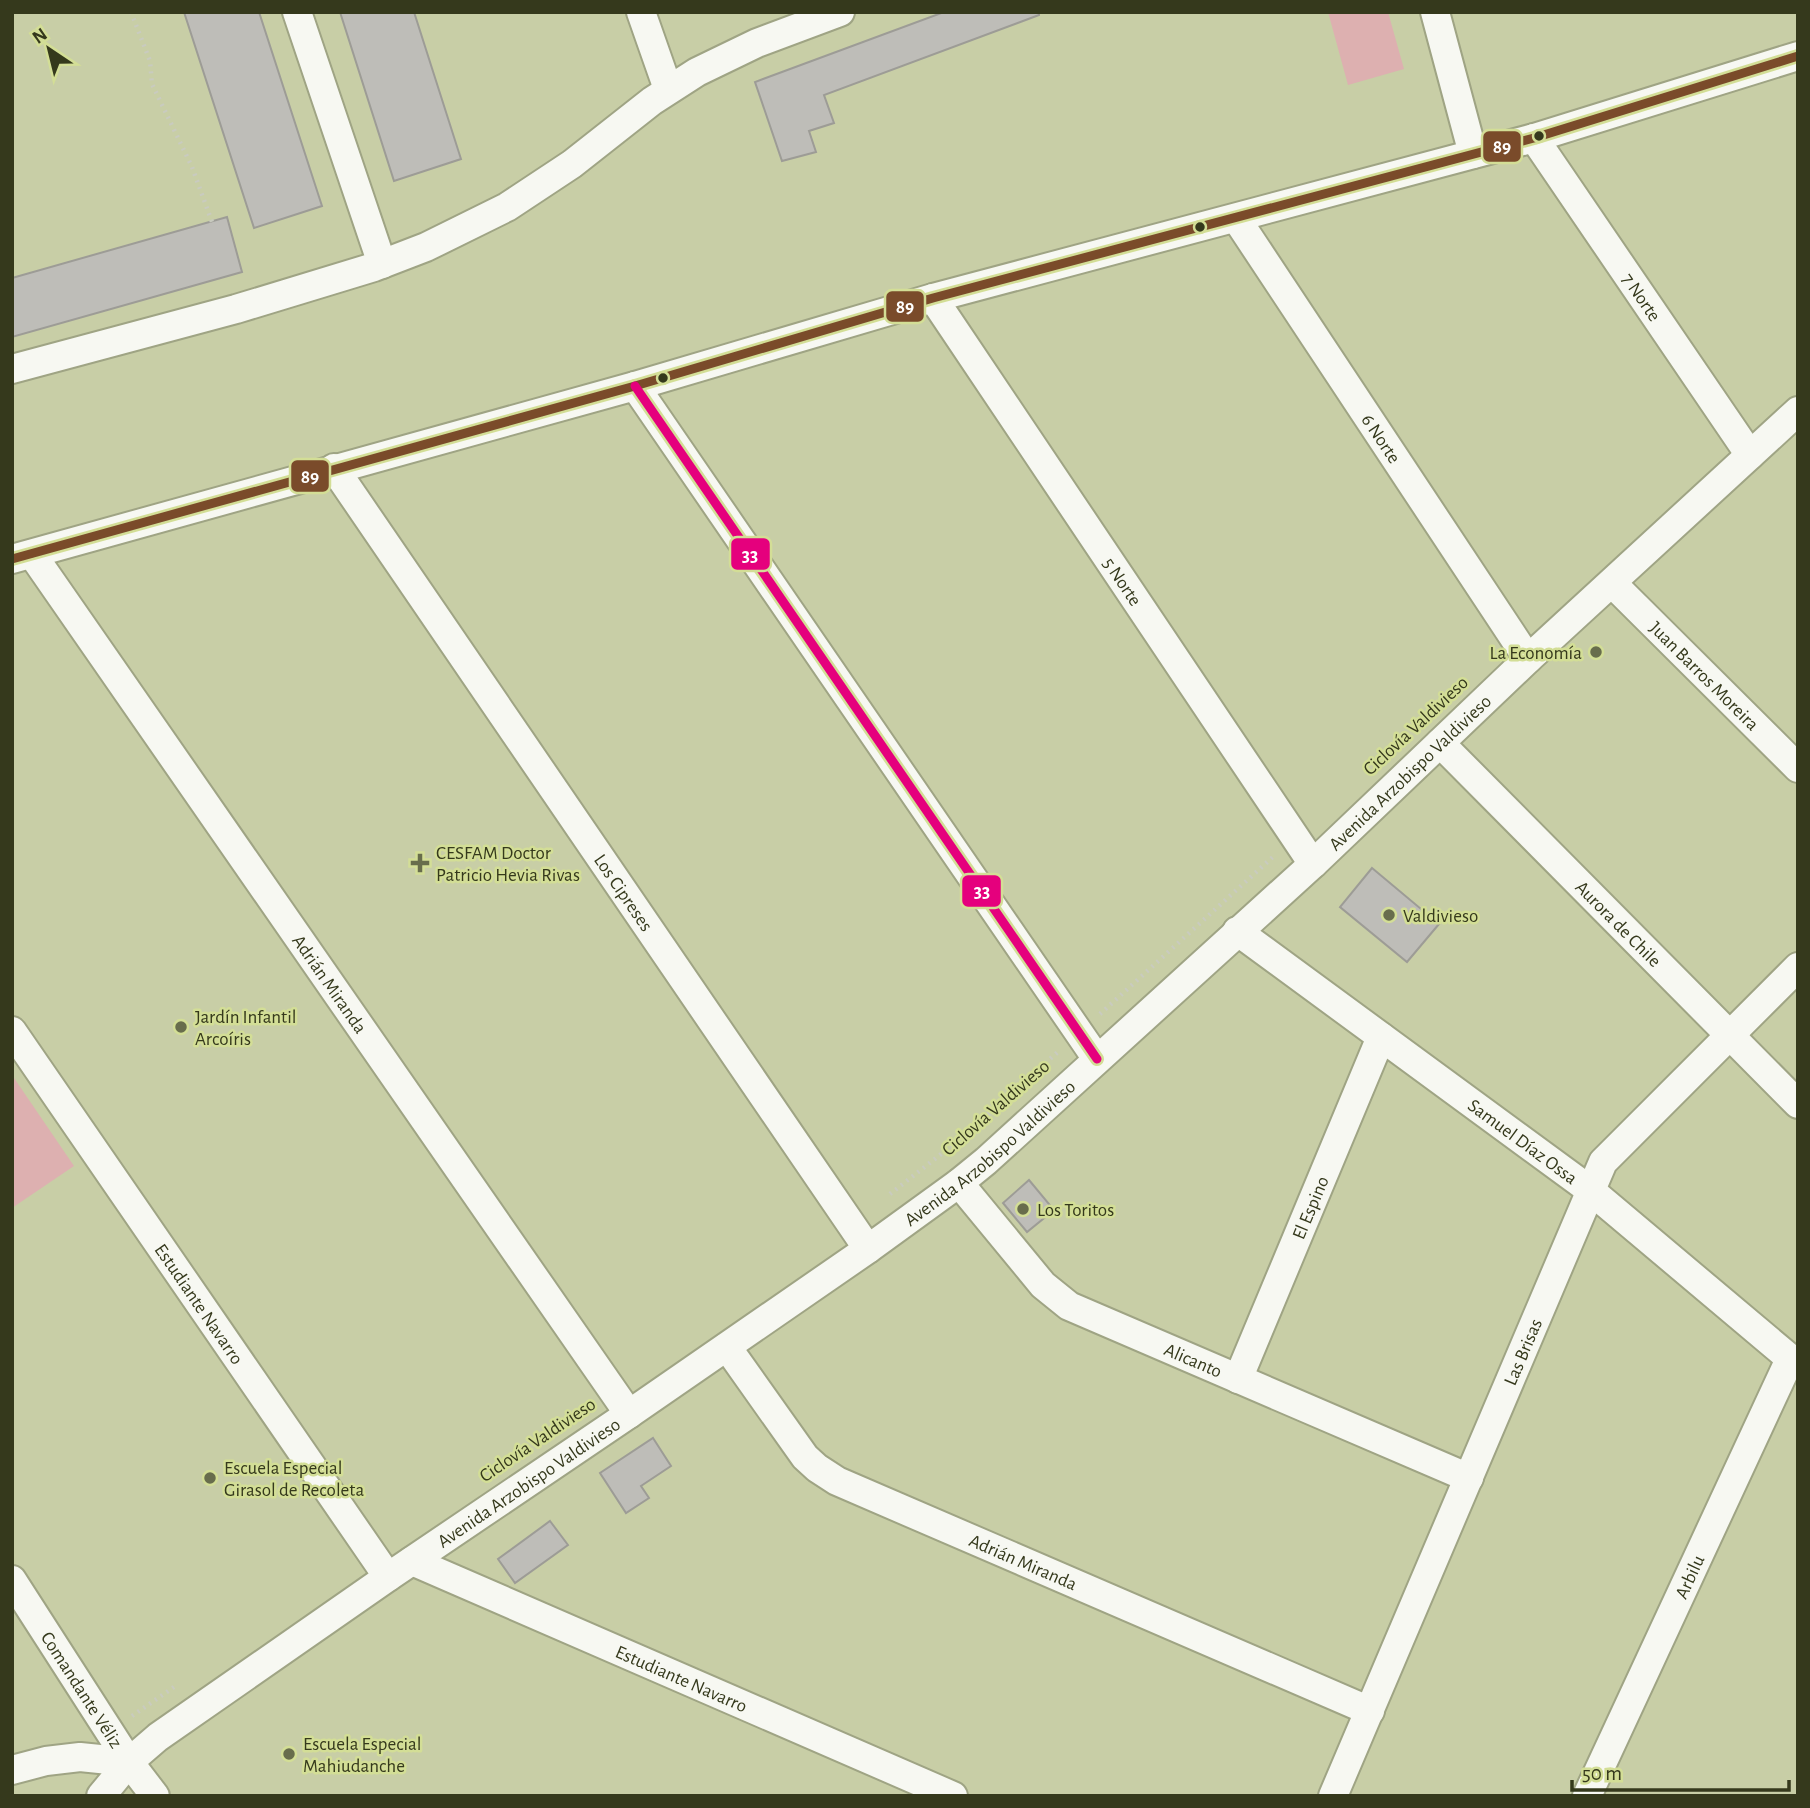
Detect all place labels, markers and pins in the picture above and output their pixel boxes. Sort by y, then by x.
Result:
unlabelled marker [1532,129,1546,143]
unlabelled marker [1193,220,1207,234]
unlabelled marker [656,371,670,385]
place label: La Economía [1490,644,1582,663]
marker: La Economía [1588,644,1604,660]
place label: CESFAM Doctor Patricio Hevia Rivas [436,844,580,885]
marker: CESFAM Doctor Patricio Hevia Rivas [410,853,430,873]
marker: Valdivieso [1381,907,1397,923]
place label: Valdivieso [1403,907,1478,926]
place label: Jardín Infantil Arcoíris [195,1008,296,1049]
marker: Jardín Infantil Arcoíris [173,1019,189,1035]
marker: Los Toritos [1015,1201,1031,1217]
place label: Los Toritos [1037,1201,1114,1220]
place label: Escuela Especial Girasol de Recoleta [224,1459,364,1500]
marker: Escuela Especial Girasol de Recoleta [202,1470,218,1486]
place label: Escuela Especial Mahiudanche [303,1735,422,1776]
marker: Escuela Especial Mahiudanche [281,1746,297,1762]

